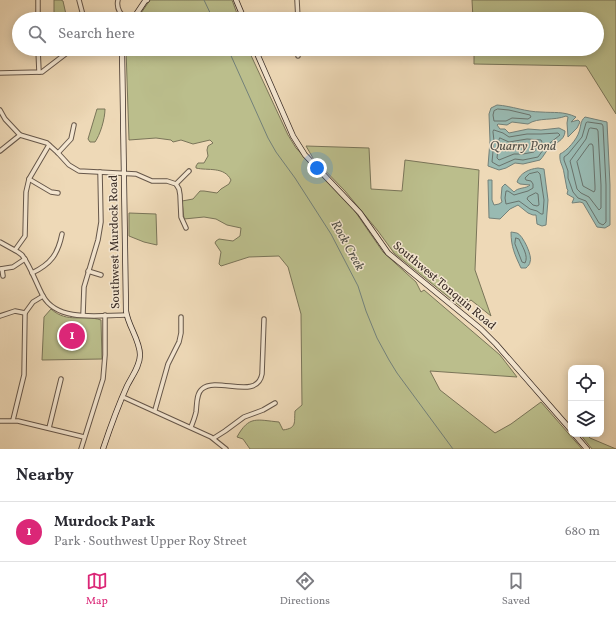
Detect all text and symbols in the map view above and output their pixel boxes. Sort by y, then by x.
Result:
search box [12,12,604,56]
icon: search [26,23,48,45]
text: Search here [58,24,135,45]
water label: Quarry Pond [490,138,556,156]
your location [307,158,327,178]
street label: Southwest Murdock Road [106,175,124,309]
water label: Rock Creek [326,218,368,274]
street label: Southwest Tonquin Road [389,238,499,334]
pin: 1 [59,321,85,351]
map controls [568,365,604,437]
button: locate [568,365,604,401]
button: layers [568,401,604,437]
text: Nearby [16,464,74,487]
text: Murdock Park [54,512,155,533]
text: 1 [26,523,32,541]
text: 680 m [565,523,600,541]
text: Park · Southwest Upper Roy Street [54,533,247,551]
tab: Map [86,570,108,609]
tab: Directions [280,570,330,609]
tab: Saved [502,570,530,609]

